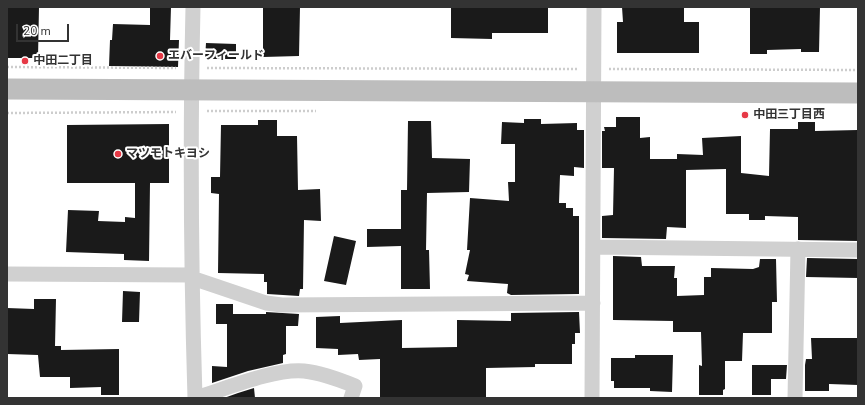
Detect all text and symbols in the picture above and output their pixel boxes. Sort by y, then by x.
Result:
scale bar [18,16,71,42]
text: 20 m [23,23,51,39]
place label: エバーフィールド [168,49,264,63]
marker: エバーフィールド [155,51,165,61]
place label: 中田二丁目 [33,54,93,68]
marker: 中田二丁目 [20,56,30,66]
place label: 中田三丁目西 [753,108,825,122]
marker: 中田三丁目西 [740,110,750,120]
place label: マツモトキヨシ [126,147,210,161]
marker: マツモトキヨシ [113,149,123,159]

